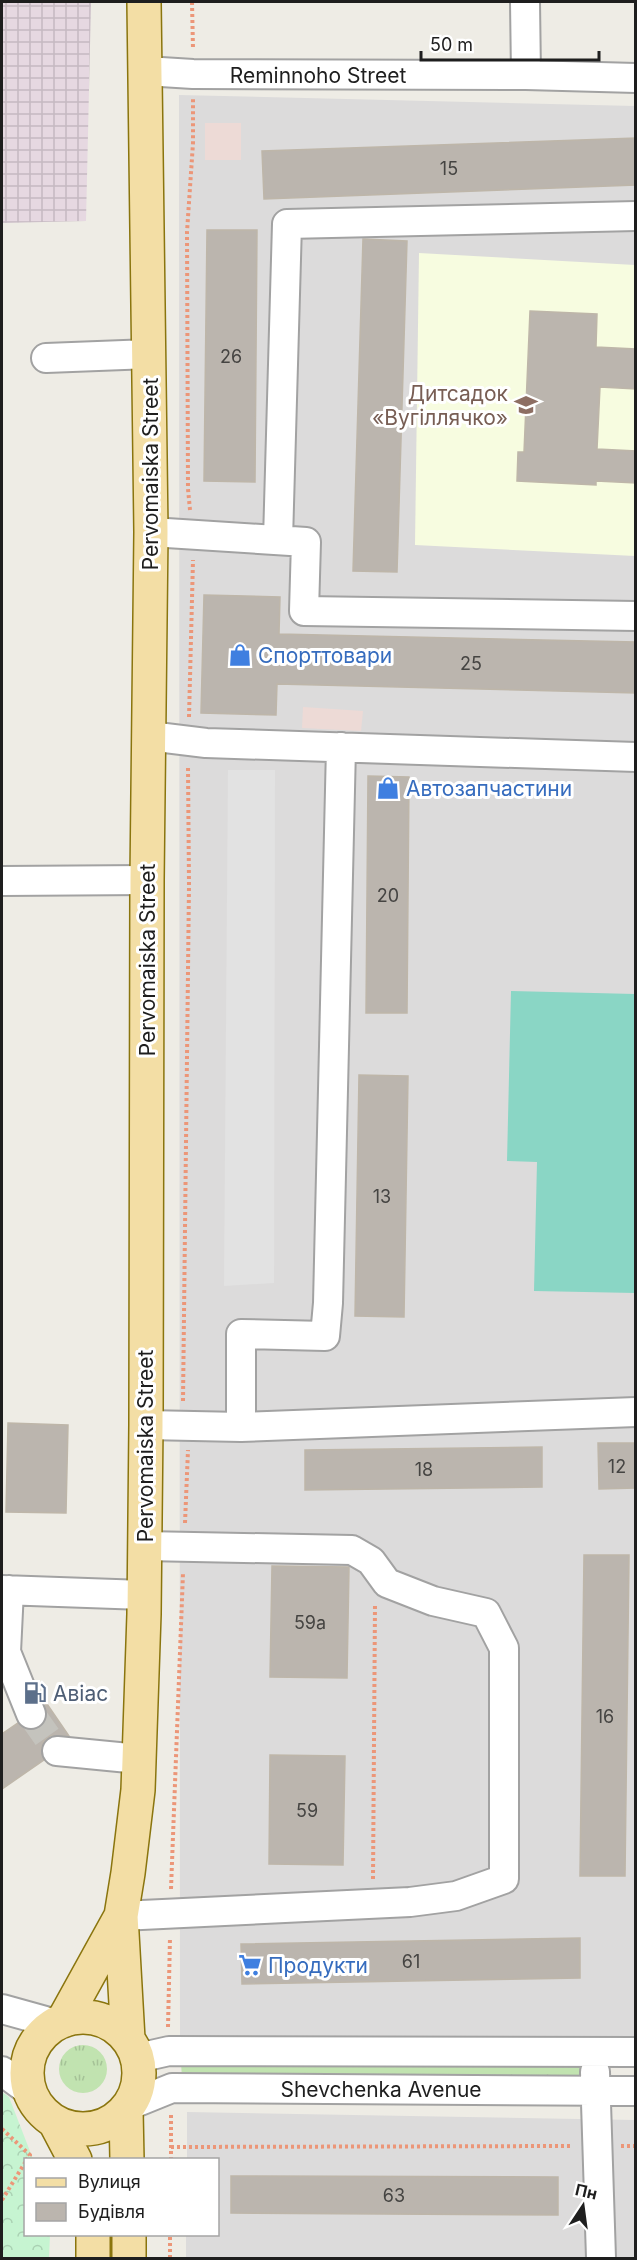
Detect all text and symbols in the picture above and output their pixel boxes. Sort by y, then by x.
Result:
scale bar [421,24,600,62]
text: 50 m [430,34,473,55]
street label: Reminnoho Street [230,63,406,88]
house number: 15 [440,158,458,179]
house number: 26 [220,346,242,367]
street label: Pervomaiska Street [138,378,163,570]
place label: Дитсадок «Вугіллячко» [372,381,509,430]
school or university icon: Дитсадок «Вугіллячко» [513,392,539,418]
shop icon: Спорттовари [227,642,253,668]
place label: Спорттовари [258,643,392,668]
house number: 25 [460,653,482,674]
shop icon: Автозапчастини [375,775,401,801]
place label: Автозапчастини [406,776,572,801]
street label: Pervomaiska Street [135,864,160,1056]
house number: 20 [377,885,399,906]
house number: 13 [373,1186,391,1207]
street label: Pervomaiska Street [133,1350,158,1542]
house number: 12 [608,1456,626,1477]
house number: 18 [415,1459,433,1480]
house number: 59а [294,1612,326,1633]
fuel station icon: Авіас [22,1680,48,1706]
place label: Авіас [53,1681,108,1706]
house number: 16 [596,1706,614,1727]
house number: 59 [296,1800,318,1821]
house number: 61 [402,1951,420,1972]
supermarket icon: Продукти [237,1952,263,1978]
place label: Продукти [268,1953,368,1978]
street label: Shevchenka Avenue [280,2077,482,2102]
legend [24,2158,219,2236]
text: Вулиця [78,2171,141,2192]
north arrow [553,2176,613,2236]
text: Пн [573,2179,599,2204]
house number: 63 [383,2185,405,2206]
text: Будівля [78,2201,145,2222]

